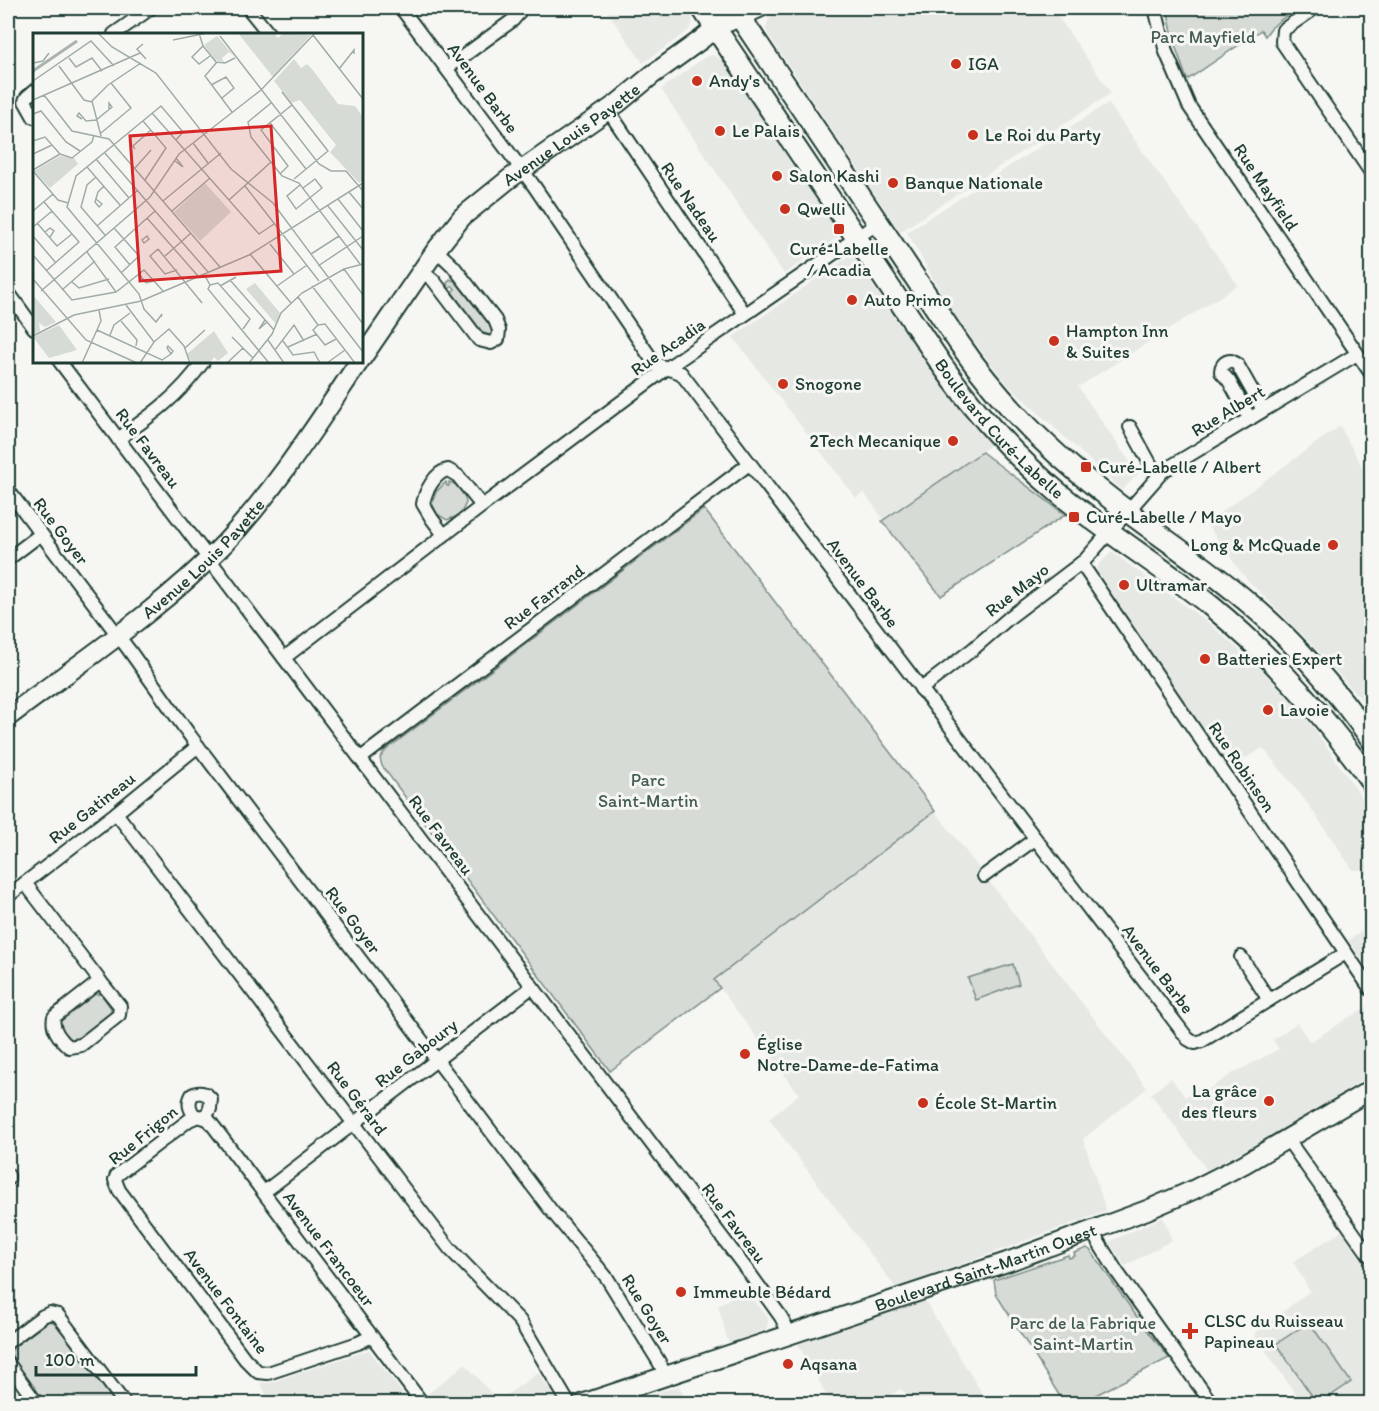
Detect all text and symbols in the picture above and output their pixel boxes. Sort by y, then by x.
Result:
park label: Parc Mayfield [1150,26,1256,48]
inset map [33,33,363,363]
street label: Avenue Barbe [443,38,523,138]
place label: IGA [968,53,999,75]
marker: IGA [949,57,963,71]
place label: Andy's [709,70,760,92]
marker: Andy's [690,74,704,88]
street label: Avenue Louis Payette [499,78,645,191]
place label: Le Palais [732,120,800,142]
marker: Le Palais [713,124,727,138]
place label: Le Roi du Party [985,124,1101,146]
marker: Le Roi du Party [966,128,980,142]
street label: Rue Mayfield [1229,139,1303,235]
street label: Rue Nadeau [656,158,726,246]
place label: Salon Kashi [789,165,879,187]
marker: Salon Kashi [770,169,784,183]
place label: Banque Nationale [905,172,1043,194]
marker: Banque Nationale [886,176,900,190]
place label: Qwelli [797,198,846,220]
marker: Qwelli [778,202,792,216]
marker: Curé-Labelle / Acadia [832,222,846,236]
place label: Curé-Labelle / Acadia [789,238,889,281]
place label: Auto Primo [864,289,951,311]
marker: Auto Primo [845,293,859,307]
street label: Rue Acadia [627,313,710,381]
place label: Hampton Inn & Suites [1066,320,1169,363]
marker: Hampton Inn & Suites [1047,334,1061,348]
street label: Boulevard Curé-Labelle [930,354,1068,504]
place label: Snogone [795,373,862,395]
marker: Snogone [776,377,790,391]
street label: Rue Albert [1187,380,1269,442]
street label: Rue Favreau [111,404,185,492]
place label: 2Tech Mecanique [810,430,941,452]
marker: 2Tech Mecanique [946,434,960,448]
place label: Curé-Labelle / Albert [1098,456,1261,478]
marker: Curé-Labelle / Albert [1079,460,1093,474]
street label: Rue Goyer [28,493,94,569]
street label: Avenue Louis Payette [138,494,270,624]
place label: Curé-Labelle / Mayo [1086,506,1242,528]
marker: Curé-Labelle / Mayo [1067,510,1081,524]
street label: Avenue Barbe [822,534,904,632]
place label: Long & McQuade [1191,534,1321,556]
marker: Long & McQuade [1326,538,1340,552]
street label: Rue Mayo [981,558,1053,622]
street label: Rue Farrand [499,559,589,635]
place label: Ultramar [1136,574,1207,596]
marker: Ultramar [1117,578,1131,592]
place label: Batteries Expert [1217,648,1342,670]
marker: Batteries Expert [1198,652,1212,666]
place label: Lavoie [1280,699,1329,721]
marker: Lavoie [1261,703,1275,717]
street label: Rue Robinson [1204,717,1280,817]
street label: Rue Gatineau [44,767,140,849]
park label: Parc Saint-Martin [598,769,699,812]
street label: Rue Favreau [404,791,478,879]
street label: Rue Goyer [320,882,386,958]
street label: Avenue Barbe [1117,920,1199,1018]
street label: Rue Gaboury [370,1014,462,1092]
place label: Église Notre-Dame-de-Fatima [757,1033,939,1076]
marker: Église Notre-Dame-de-Fatima [738,1047,752,1061]
street label: Rue Gérard [322,1056,392,1140]
place label: La grâce des fleurs [1181,1080,1257,1123]
place label: École St-Martin [935,1092,1057,1114]
marker: La grâce des fleurs [1262,1094,1276,1108]
marker: École St-Martin [916,1096,930,1110]
street label: Rue Frigon [104,1100,182,1170]
street label: Rue Favreau [697,1179,771,1267]
street label: Avenue Francoeur [278,1187,380,1312]
street label: Boulevard Saint-Martin Ouest [872,1219,1100,1316]
street label: Avenue Fontaine [179,1244,273,1358]
street label: Rue Goyer [617,1270,677,1348]
place label: Immeuble Bédard [693,1281,831,1303]
marker: Immeuble Bédard [674,1285,688,1299]
place label: CLSC du Ruisseau Papineau [1204,1310,1343,1353]
park label: Parc de la Fabrique Saint-Martin [1010,1312,1156,1355]
marker: CLSC du Ruisseau Papineau [1181,1322,1199,1340]
scale bar [36,1339,196,1377]
text: 100 m [45,1349,95,1371]
place label: Aqsana [800,1353,857,1375]
marker: Aqsana [781,1357,795,1371]

